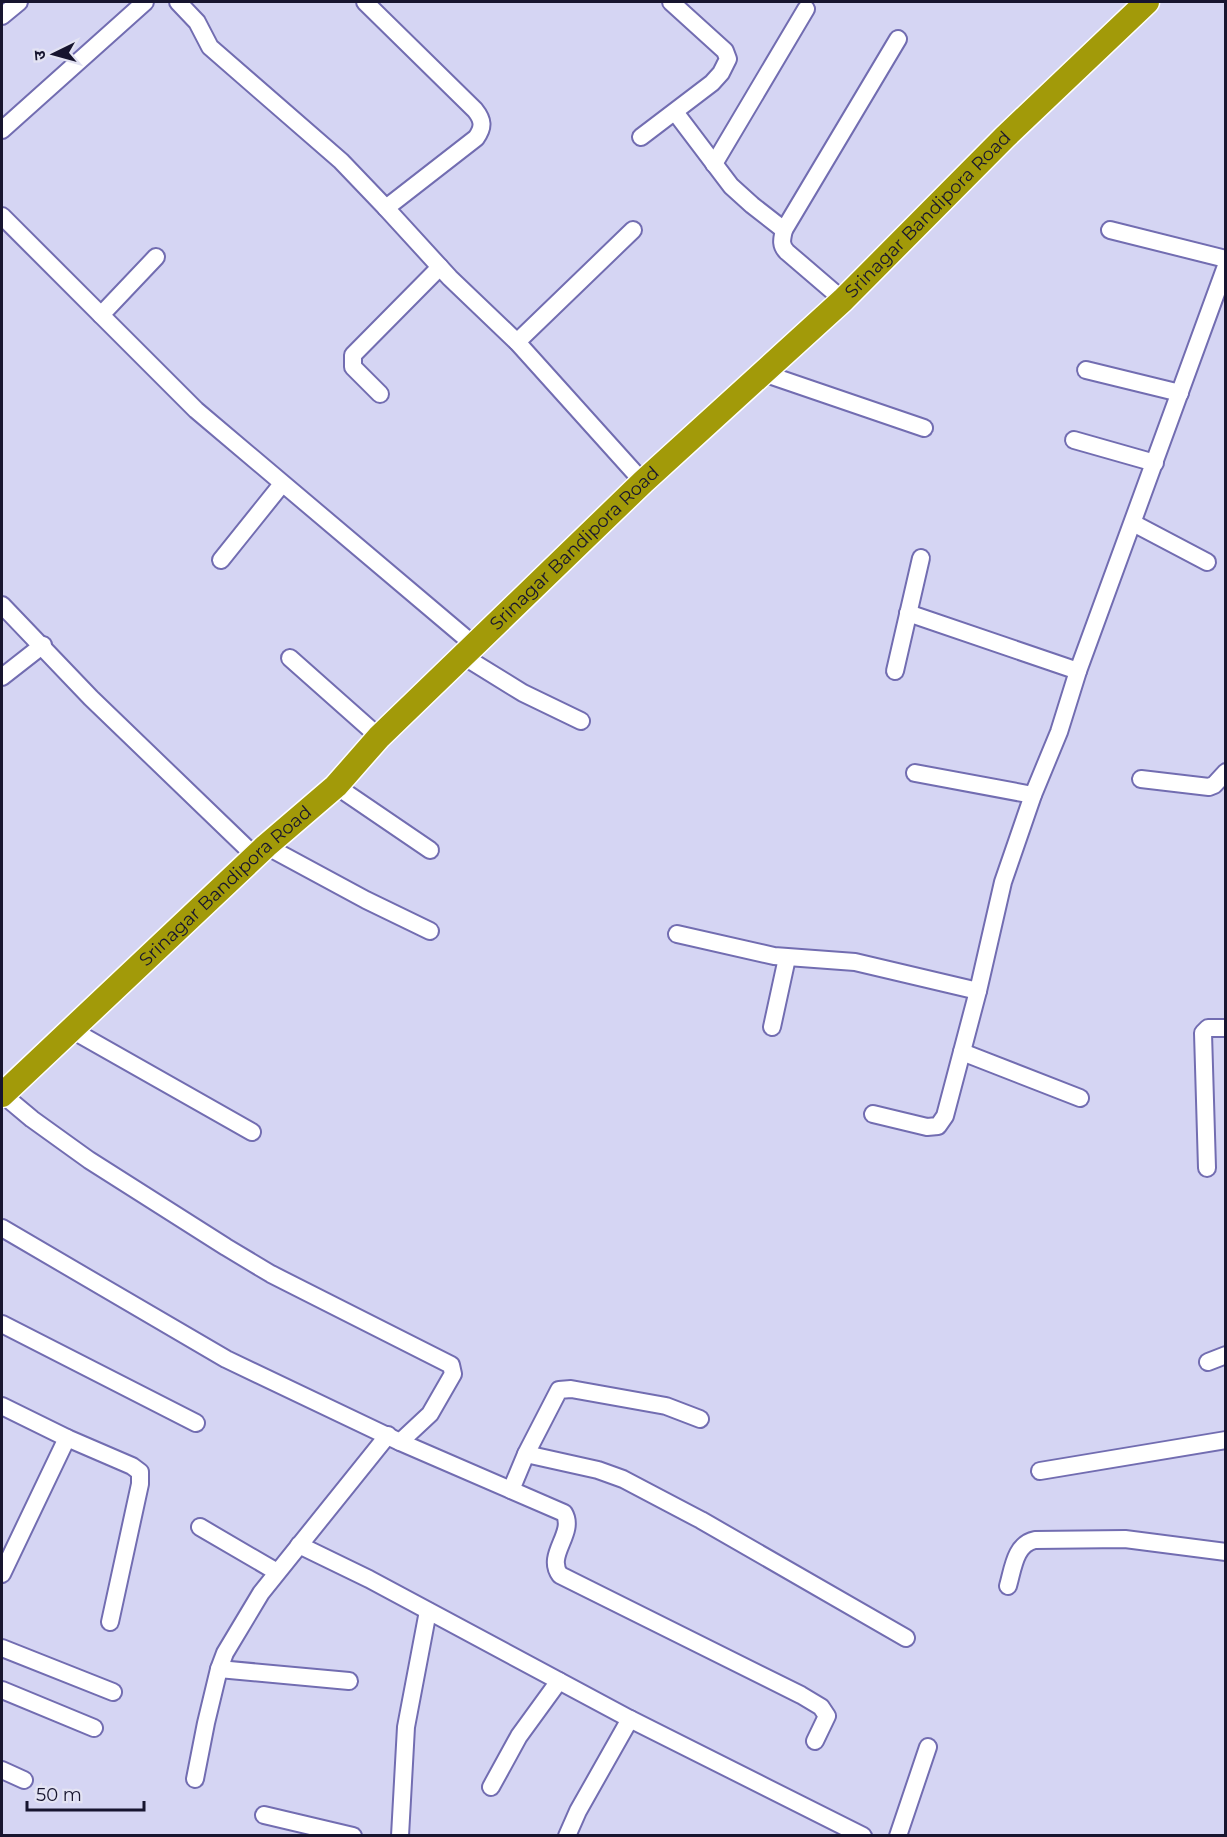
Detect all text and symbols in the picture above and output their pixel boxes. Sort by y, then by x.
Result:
north arrow [24,24,84,84]
text: उ [30,49,49,61]
street label: Srinagar Bandipora Road [840,127,1015,303]
street label: Srinagar Bandipora Road [485,462,664,635]
street label: Srinagar Bandipora Road [135,801,316,971]
scale bar [27,1774,144,1812]
text: 50 m [36,1784,82,1806]

